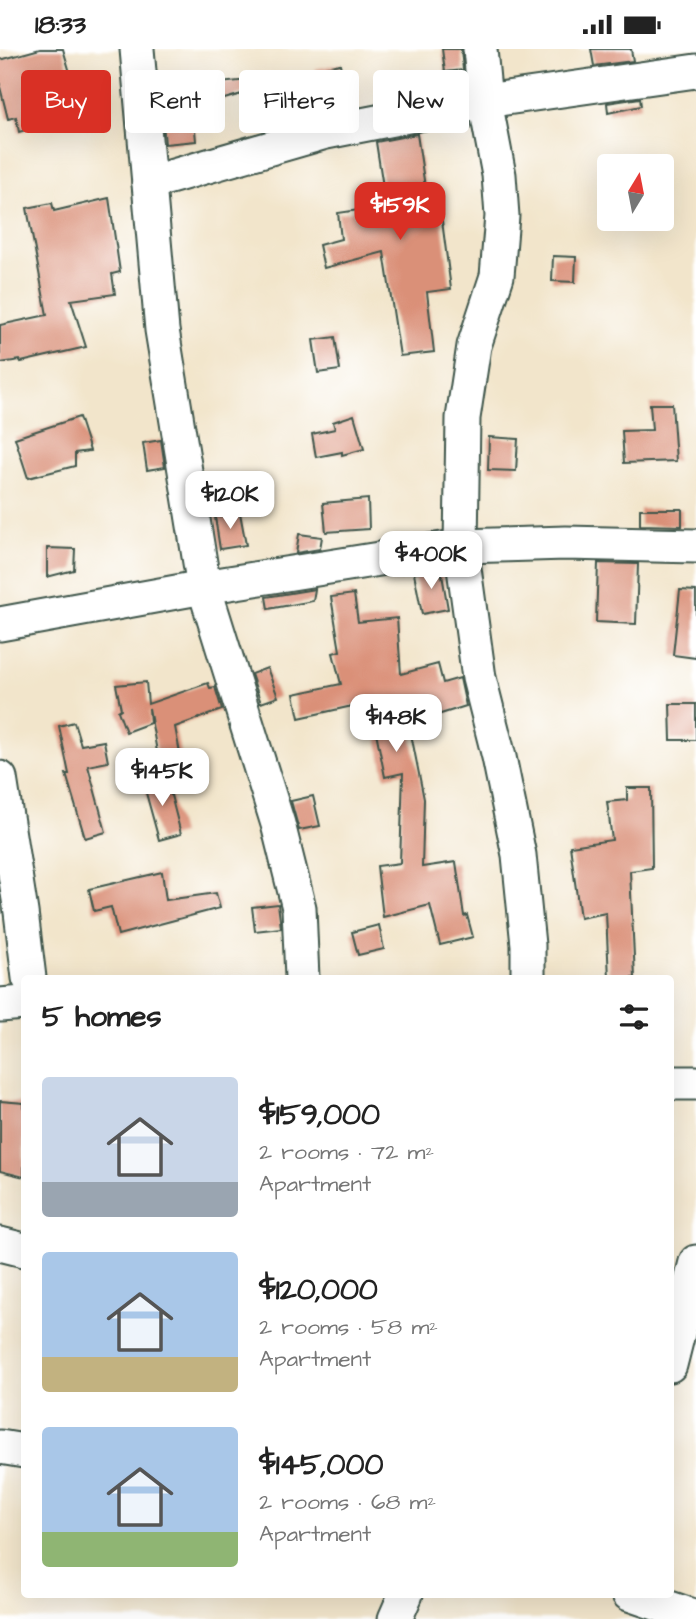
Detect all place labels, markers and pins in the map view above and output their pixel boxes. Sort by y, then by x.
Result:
pin: $159K [351,183,449,242]
pin: $120K [181,471,279,531]
pin: $400K [382,531,480,591]
pin: $148K [347,695,445,754]
pin: $145K [113,749,211,808]

